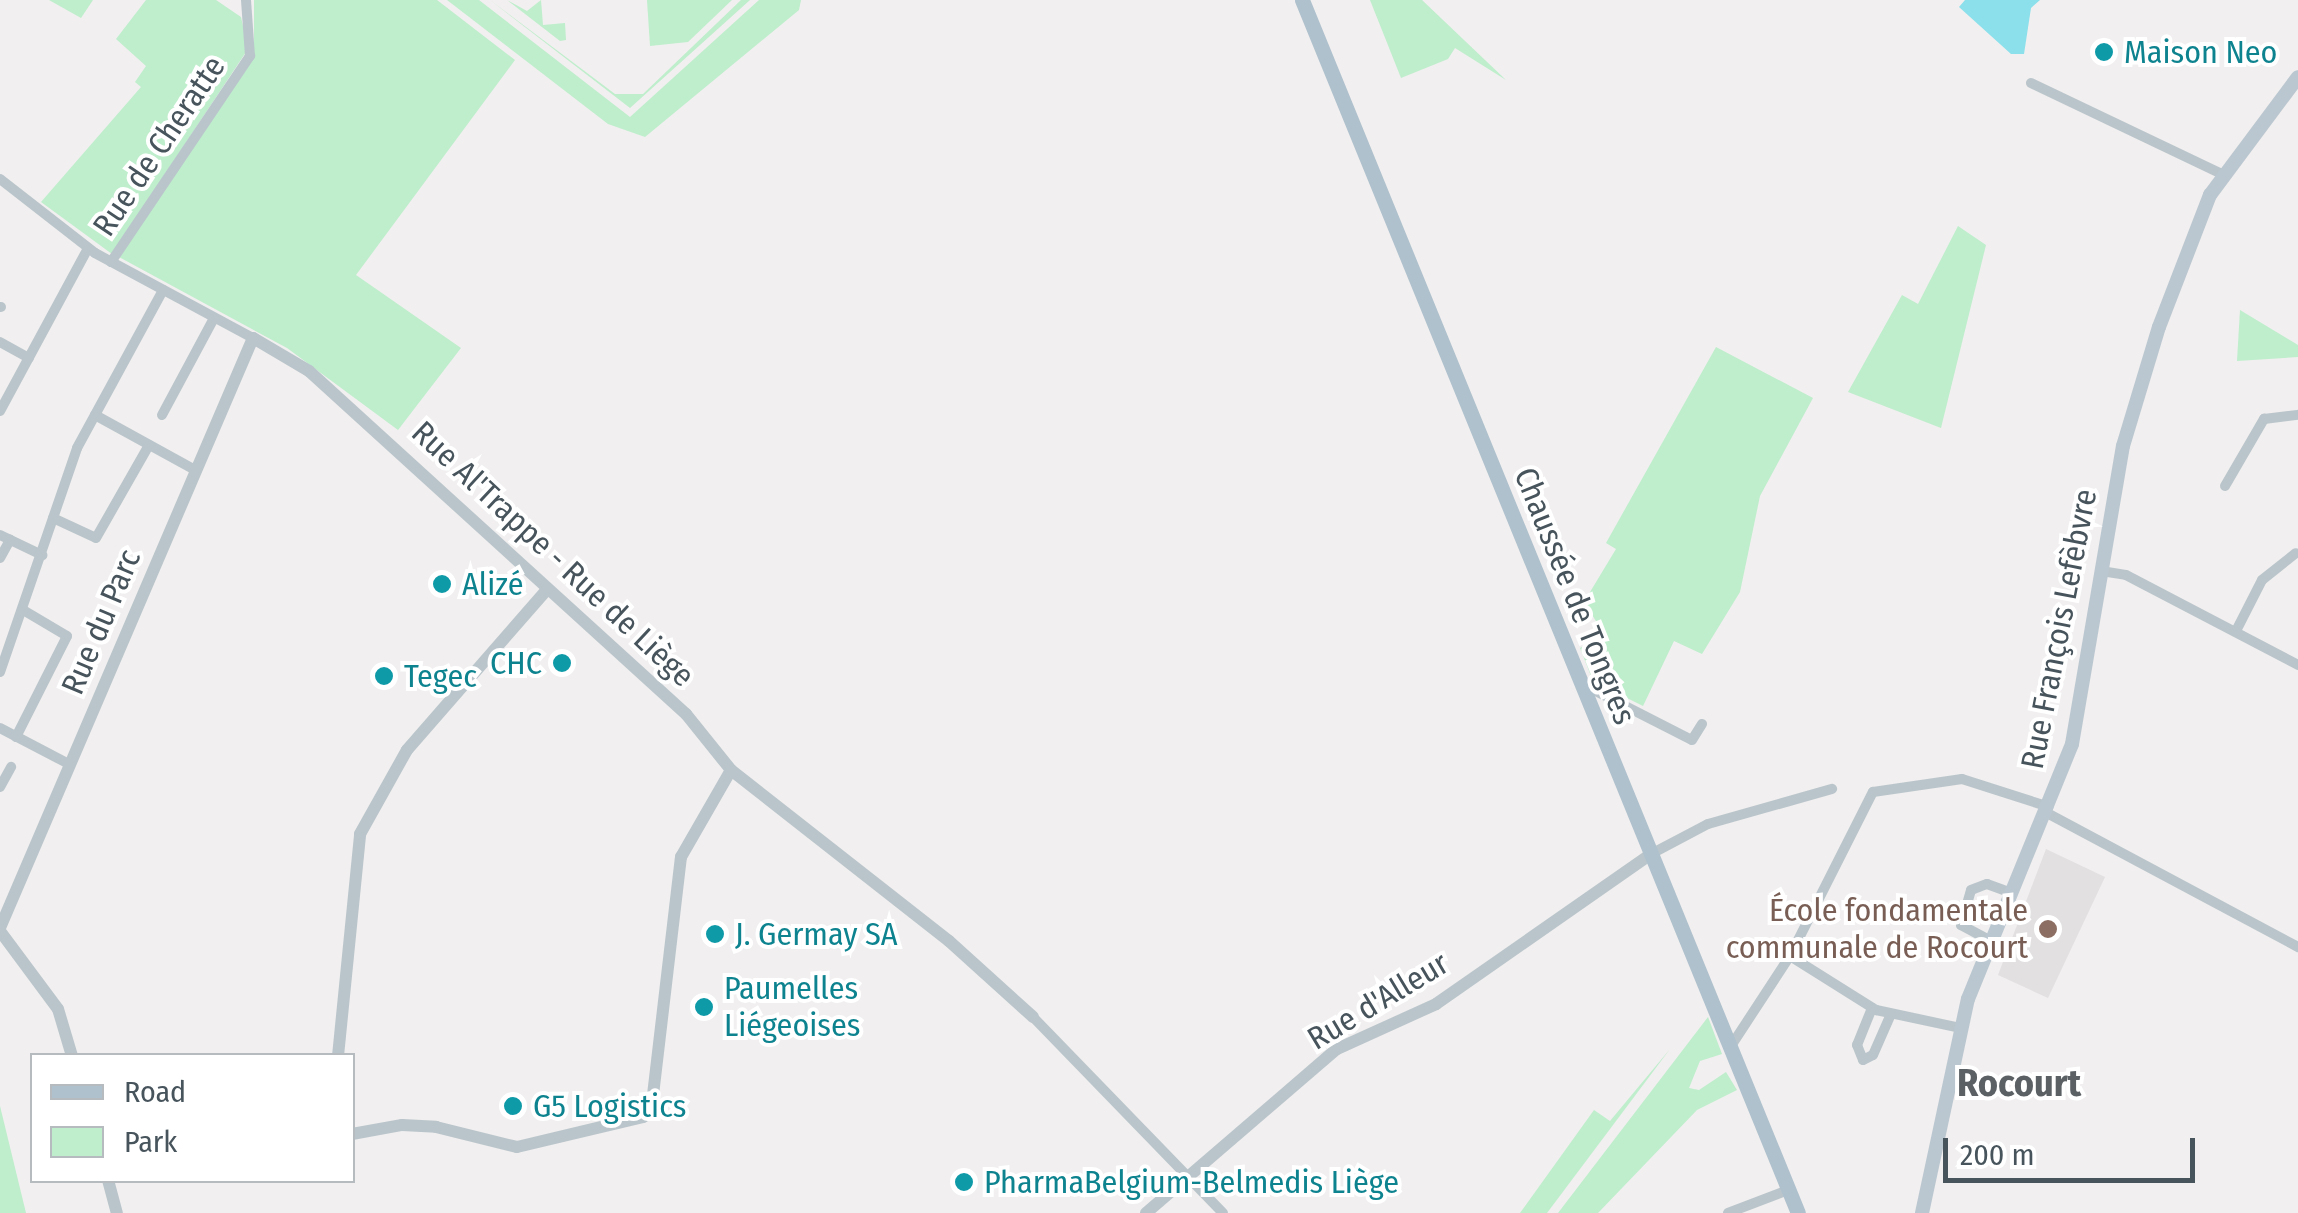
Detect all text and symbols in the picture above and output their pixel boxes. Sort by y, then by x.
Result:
place label: Maison Neo [2124,33,2277,71]
marker: Maison Neo [2093,41,2115,63]
street label: Rue de Cheratte [85,49,233,243]
street label: Rue Al'Trappe - Rue de Liège [404,413,702,695]
street label: Chaussée de Tongres [1506,462,1644,730]
street label: Rue François Lefèbvre [2013,486,2105,772]
street label: Rue du Parc [53,544,149,700]
place label: Alizé [462,565,524,603]
marker: Alizé [431,573,453,595]
place label: CHC [490,644,542,682]
marker: CHC [551,652,573,674]
place label: Tegec [404,657,477,695]
marker: Tegec [373,665,395,687]
place label: École fondamentale communale de Rocourt [1726,892,2028,967]
place label: J. Germay SA [735,915,897,953]
marker: École fondamentale communale de Rocourt [2037,918,2059,940]
marker: J. Germay SA [704,923,726,945]
street label: Rue d'Alleur [1301,944,1455,1058]
place label: Paumelles Liégeoises [724,970,860,1045]
marker: Paumelles Liégeoises [693,996,715,1018]
legend [30,1053,355,1183]
district label: Rocourt [1957,1061,2081,1107]
text: Road [124,1074,186,1110]
place label: G5 Logistics [533,1087,687,1125]
marker: G5 Logistics [502,1095,524,1117]
scale bar [1948,1118,2200,1180]
text: Park [124,1124,177,1160]
text: 200 m [1960,1137,2035,1173]
place label: PharmaBelgium-Belmedis Liège [984,1163,1399,1201]
marker: PharmaBelgium-Belmedis Liège [953,1171,975,1193]

